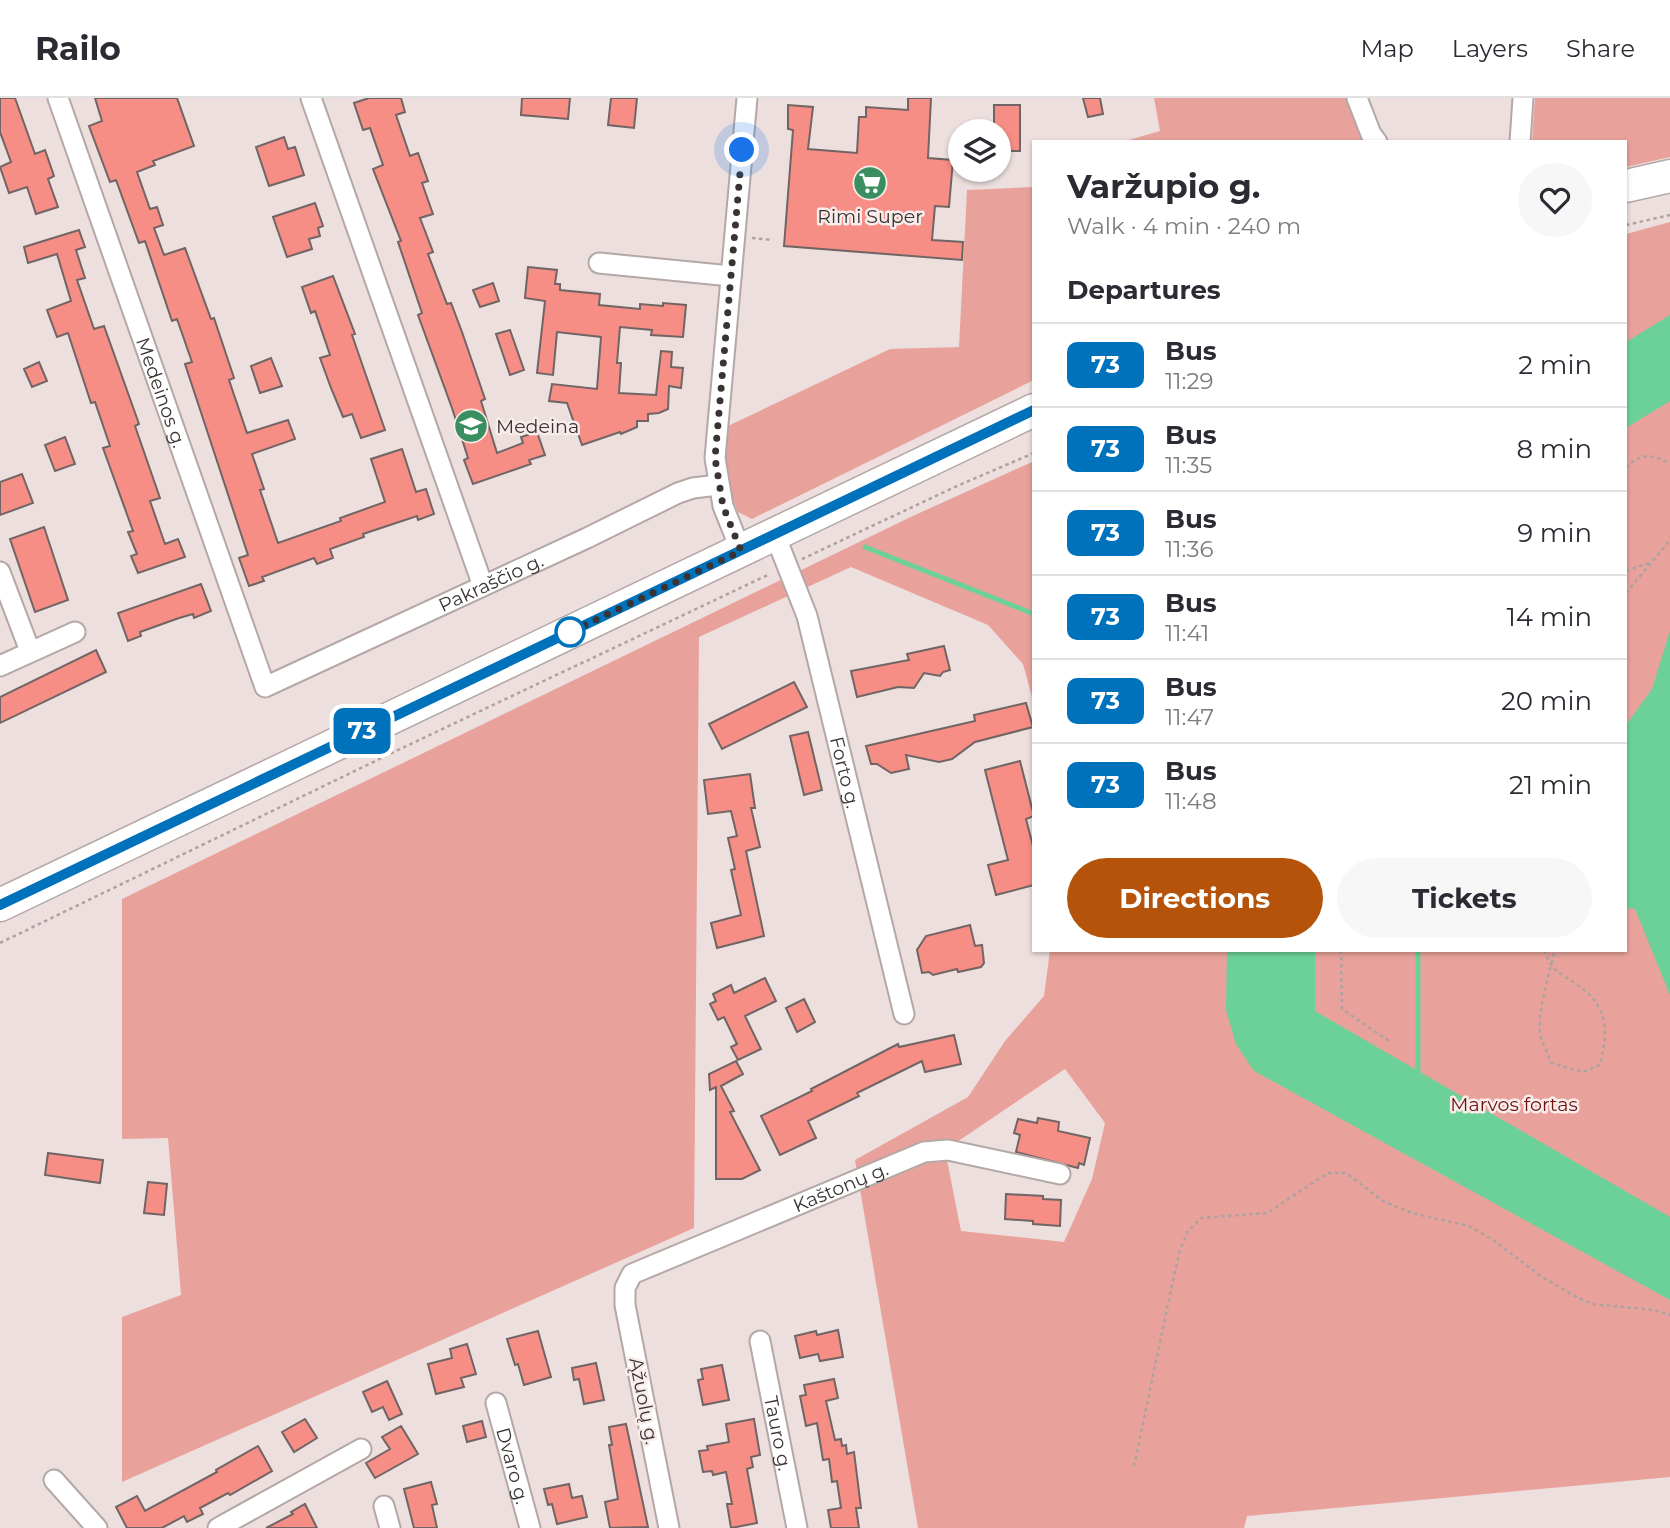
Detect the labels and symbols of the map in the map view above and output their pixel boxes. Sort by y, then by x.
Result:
your location [724,132,759,167]
supermarket icon: Rimi Super [851,164,889,202]
place label: Rimi Super [817,205,923,228]
street label: Medeinos g. [131,334,191,451]
school or university icon: Medeina [452,407,490,445]
place label: Medeina [496,415,579,438]
street label: Pakraščio g. [435,548,547,617]
unlabelled marker [555,617,585,647]
line badge: 73 [330,708,394,754]
street label: Forto g. [825,734,865,810]
park label: Marvos fortas [1450,1093,1578,1116]
street label: Kaštonų g. [790,1157,891,1217]
street label: Ąžuolų g. [624,1356,664,1446]
street label: Tauro g. [760,1394,797,1473]
street label: Dvaro g. [492,1425,534,1506]

